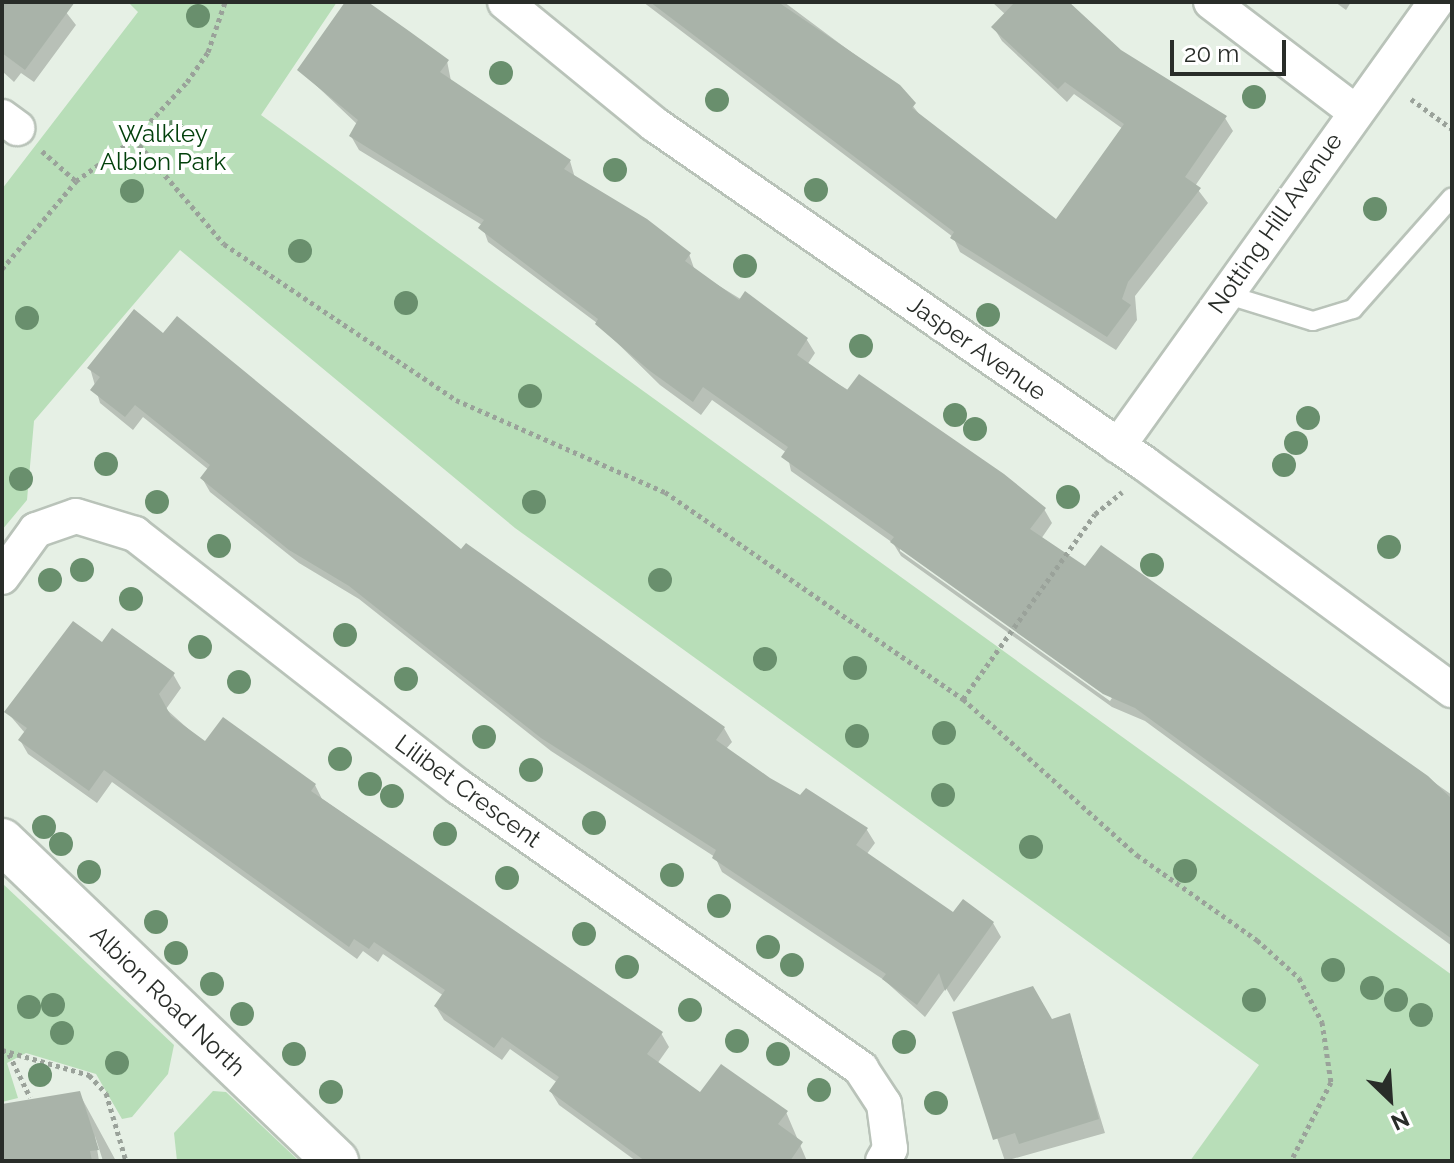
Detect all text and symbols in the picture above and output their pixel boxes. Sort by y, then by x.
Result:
scale bar [1174,24,1290,74]
text: 20 m [1184,39,1239,68]
park label: Walkley Albion Park [100,120,226,176]
street label: Notting Hill Avenue [1202,127,1348,319]
street label: Jasper Avenue [902,289,1052,407]
street label: Lilibet Crescent [389,728,547,854]
street label: Albion Road North [85,920,251,1082]
north arrow [1350,1059,1430,1139]
text: N [1387,1105,1413,1136]

